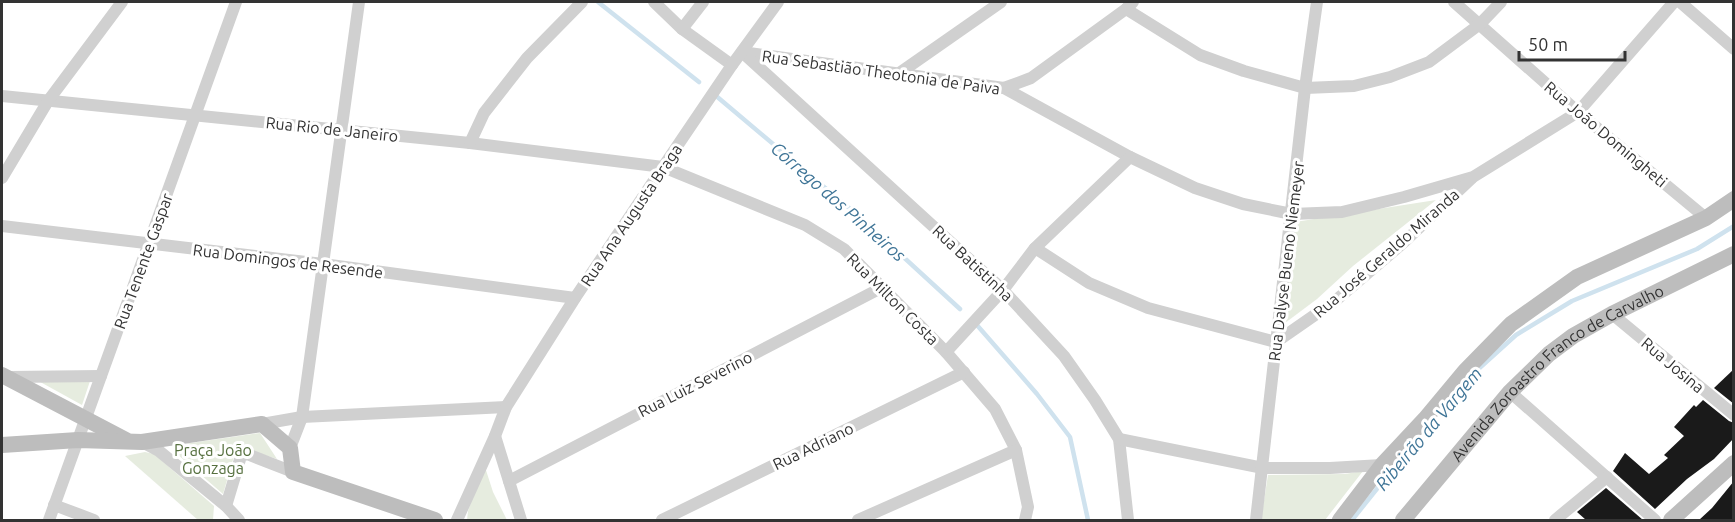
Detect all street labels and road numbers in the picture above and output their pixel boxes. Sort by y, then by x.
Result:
street label: Rua Sebastião Theotonia de Paiva [761,46,1001,98]
street label: Rua João Domingheti [1541,78,1671,190]
street label: Rua Rio de Janeiro [265,113,399,145]
street label: Rua Ana Augusta Braga [577,141,685,289]
street label: Rua Dalyse Bueno Niemeyer [1265,160,1307,362]
street label: Rua José Geraldo Miranda [1310,185,1462,321]
street label: Rua Tenente Gaspar [110,191,176,331]
street label: Rua Batistinha [929,221,1017,305]
street label: Rua Domingos de Resende [192,240,384,282]
street label: Rua Milton Costa [844,250,942,348]
street label: Avenida Zoroastro Franco de Carvalho [1447,281,1666,465]
street label: Rua Josina [1638,334,1708,396]
street label: Rua Luiz Severino [635,348,755,420]
street label: Rua Adriano [770,419,856,473]

